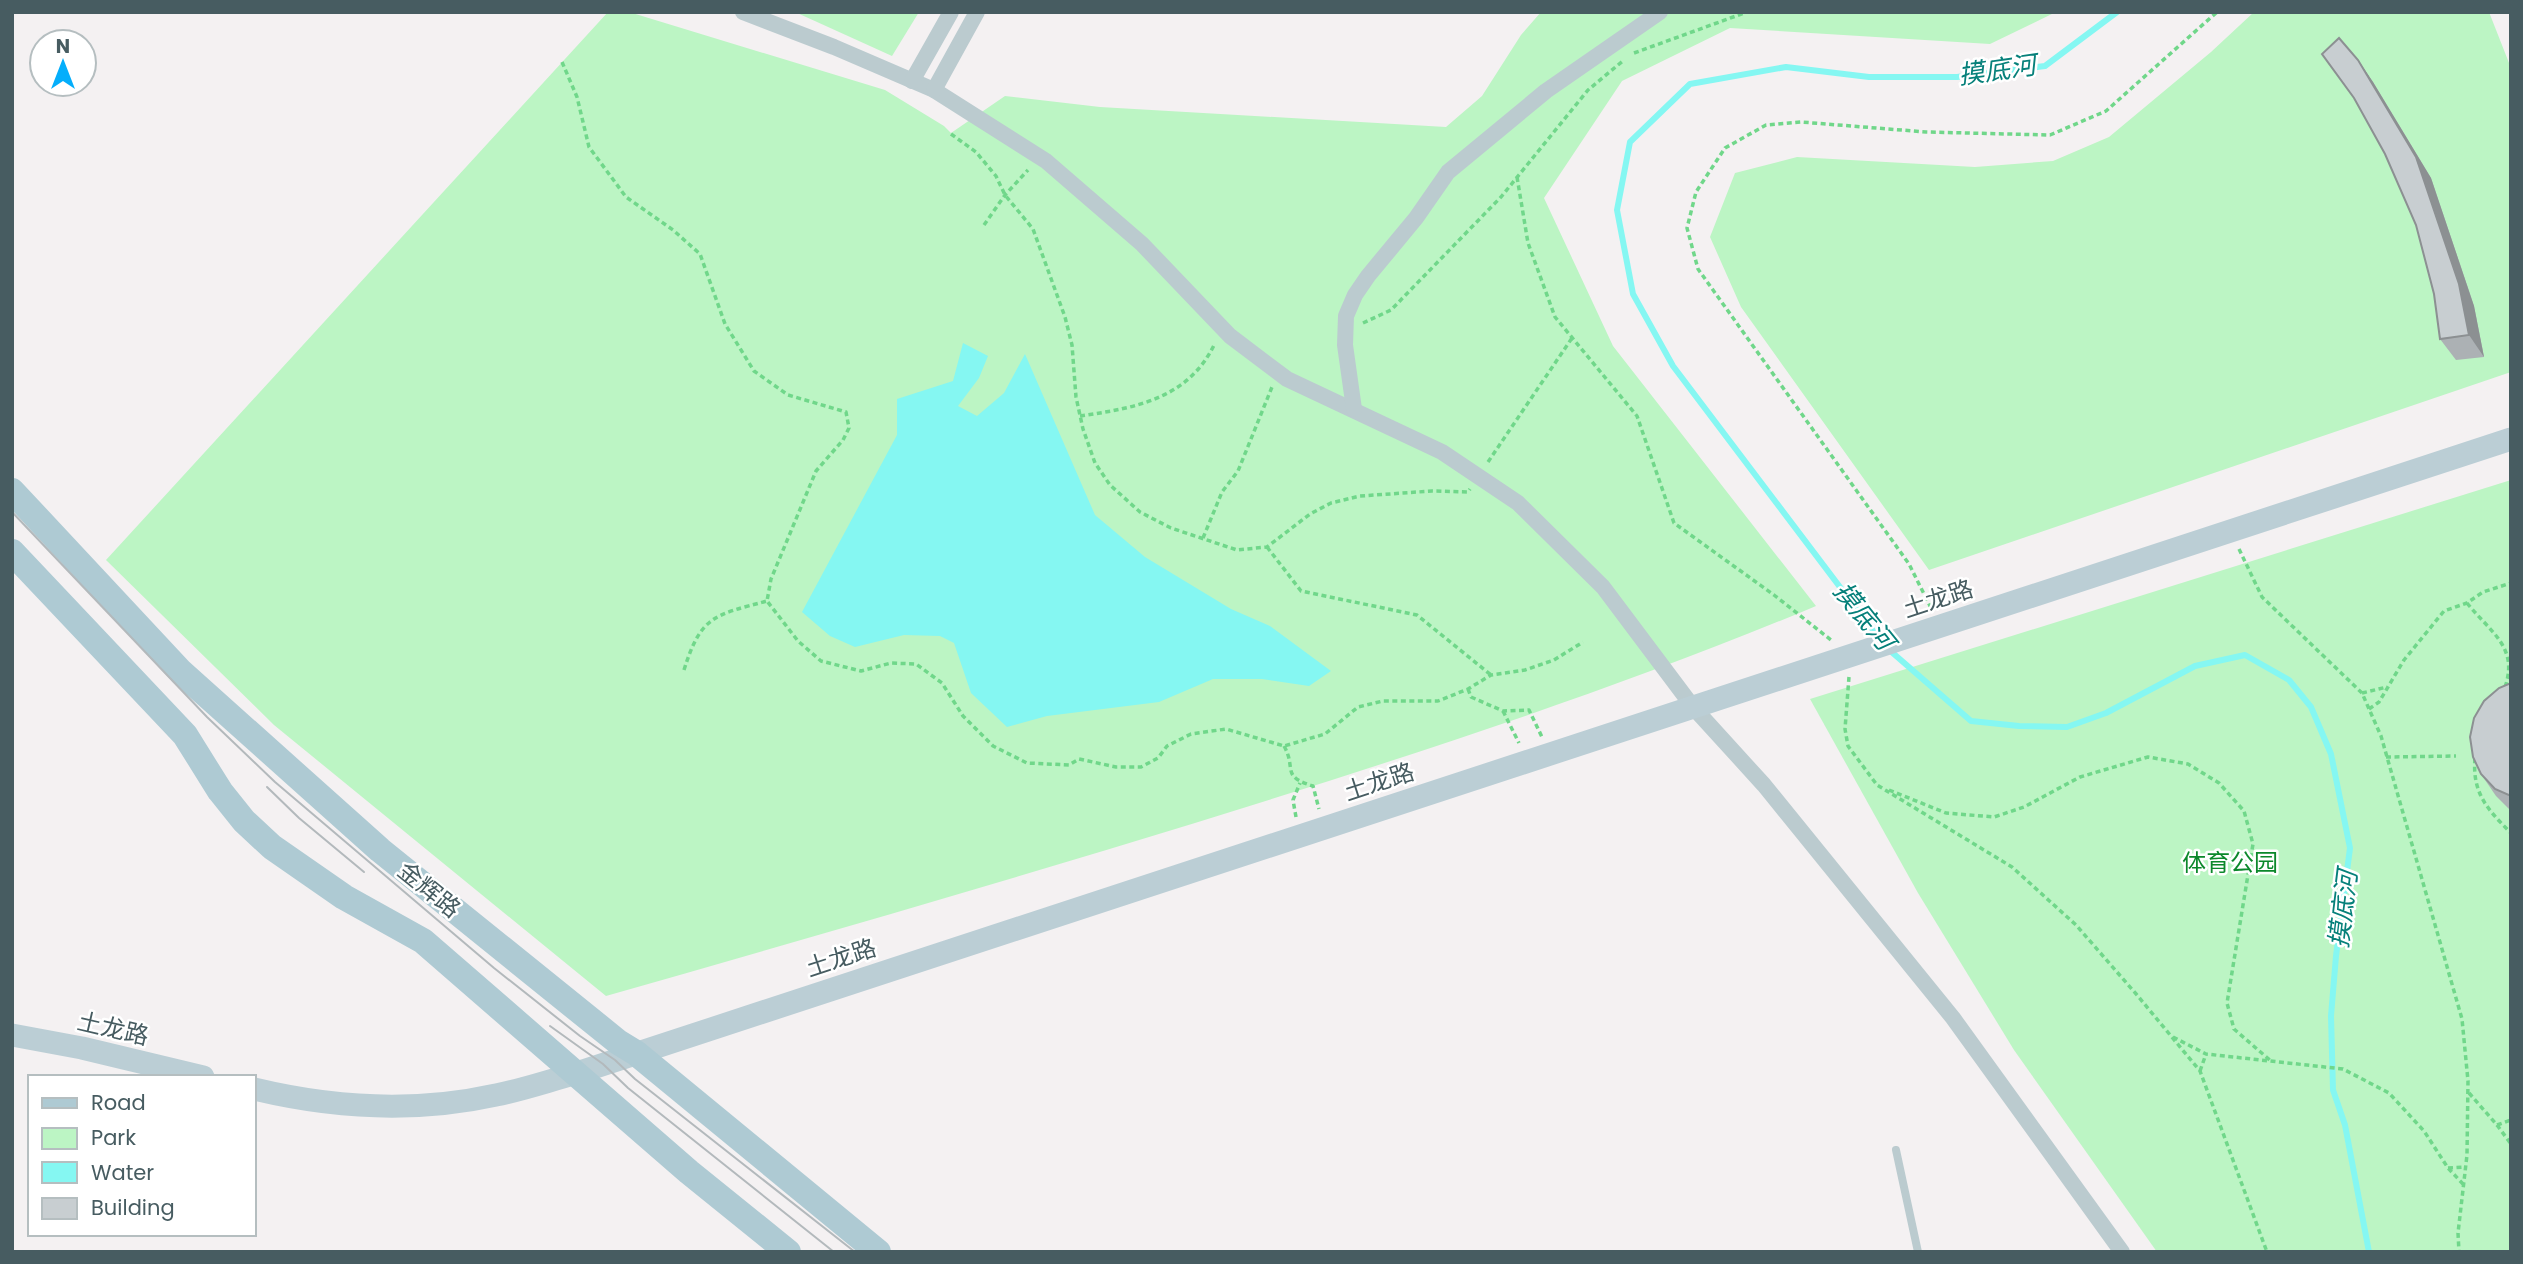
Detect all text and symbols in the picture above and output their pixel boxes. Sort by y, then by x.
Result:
north arrow [28,28,98,98]
text: N [56,33,70,60]
water label: 摸底河 [1956,46,2043,93]
street label: 土龙路 [1899,572,1977,625]
water label: 摸底河 [1825,574,1906,662]
street label: 土龙路 [1340,755,1418,808]
park label: 体育公园 [2182,846,2278,879]
street label: 金辉路 [391,854,468,925]
water label: 摸底河 [2320,863,2366,950]
street label: 土龙路 [802,931,880,984]
street label: 土龙路 [74,1004,152,1053]
legend [28,1075,256,1236]
text: Road [91,1088,146,1117]
text: Park [91,1123,136,1152]
text: Water [91,1158,154,1187]
text: Building [91,1193,175,1222]

